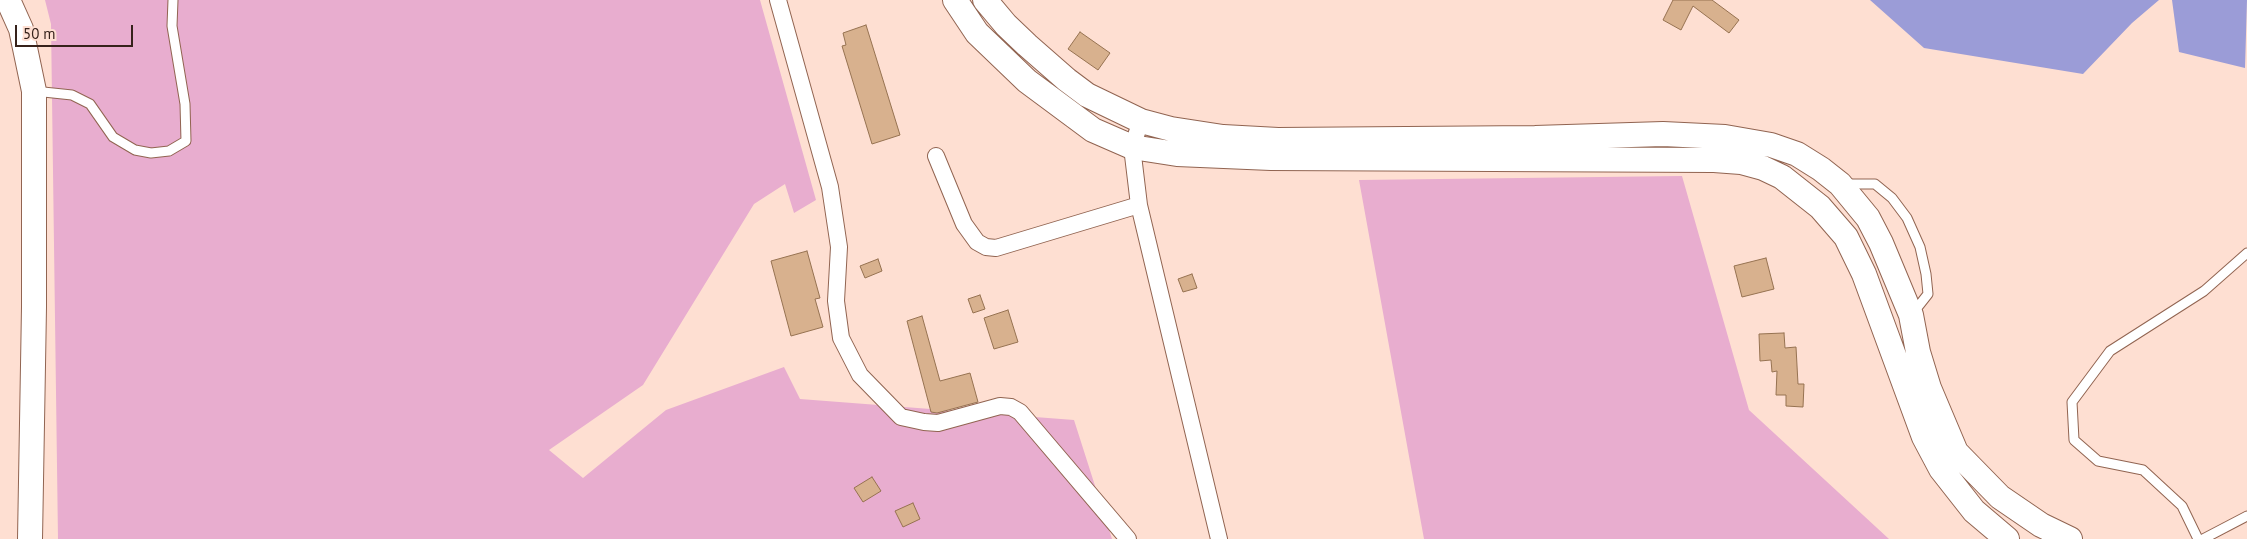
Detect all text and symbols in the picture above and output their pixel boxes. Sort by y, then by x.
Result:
scale bar [18,15,135,47]
text: 50 m [23,24,56,43]

